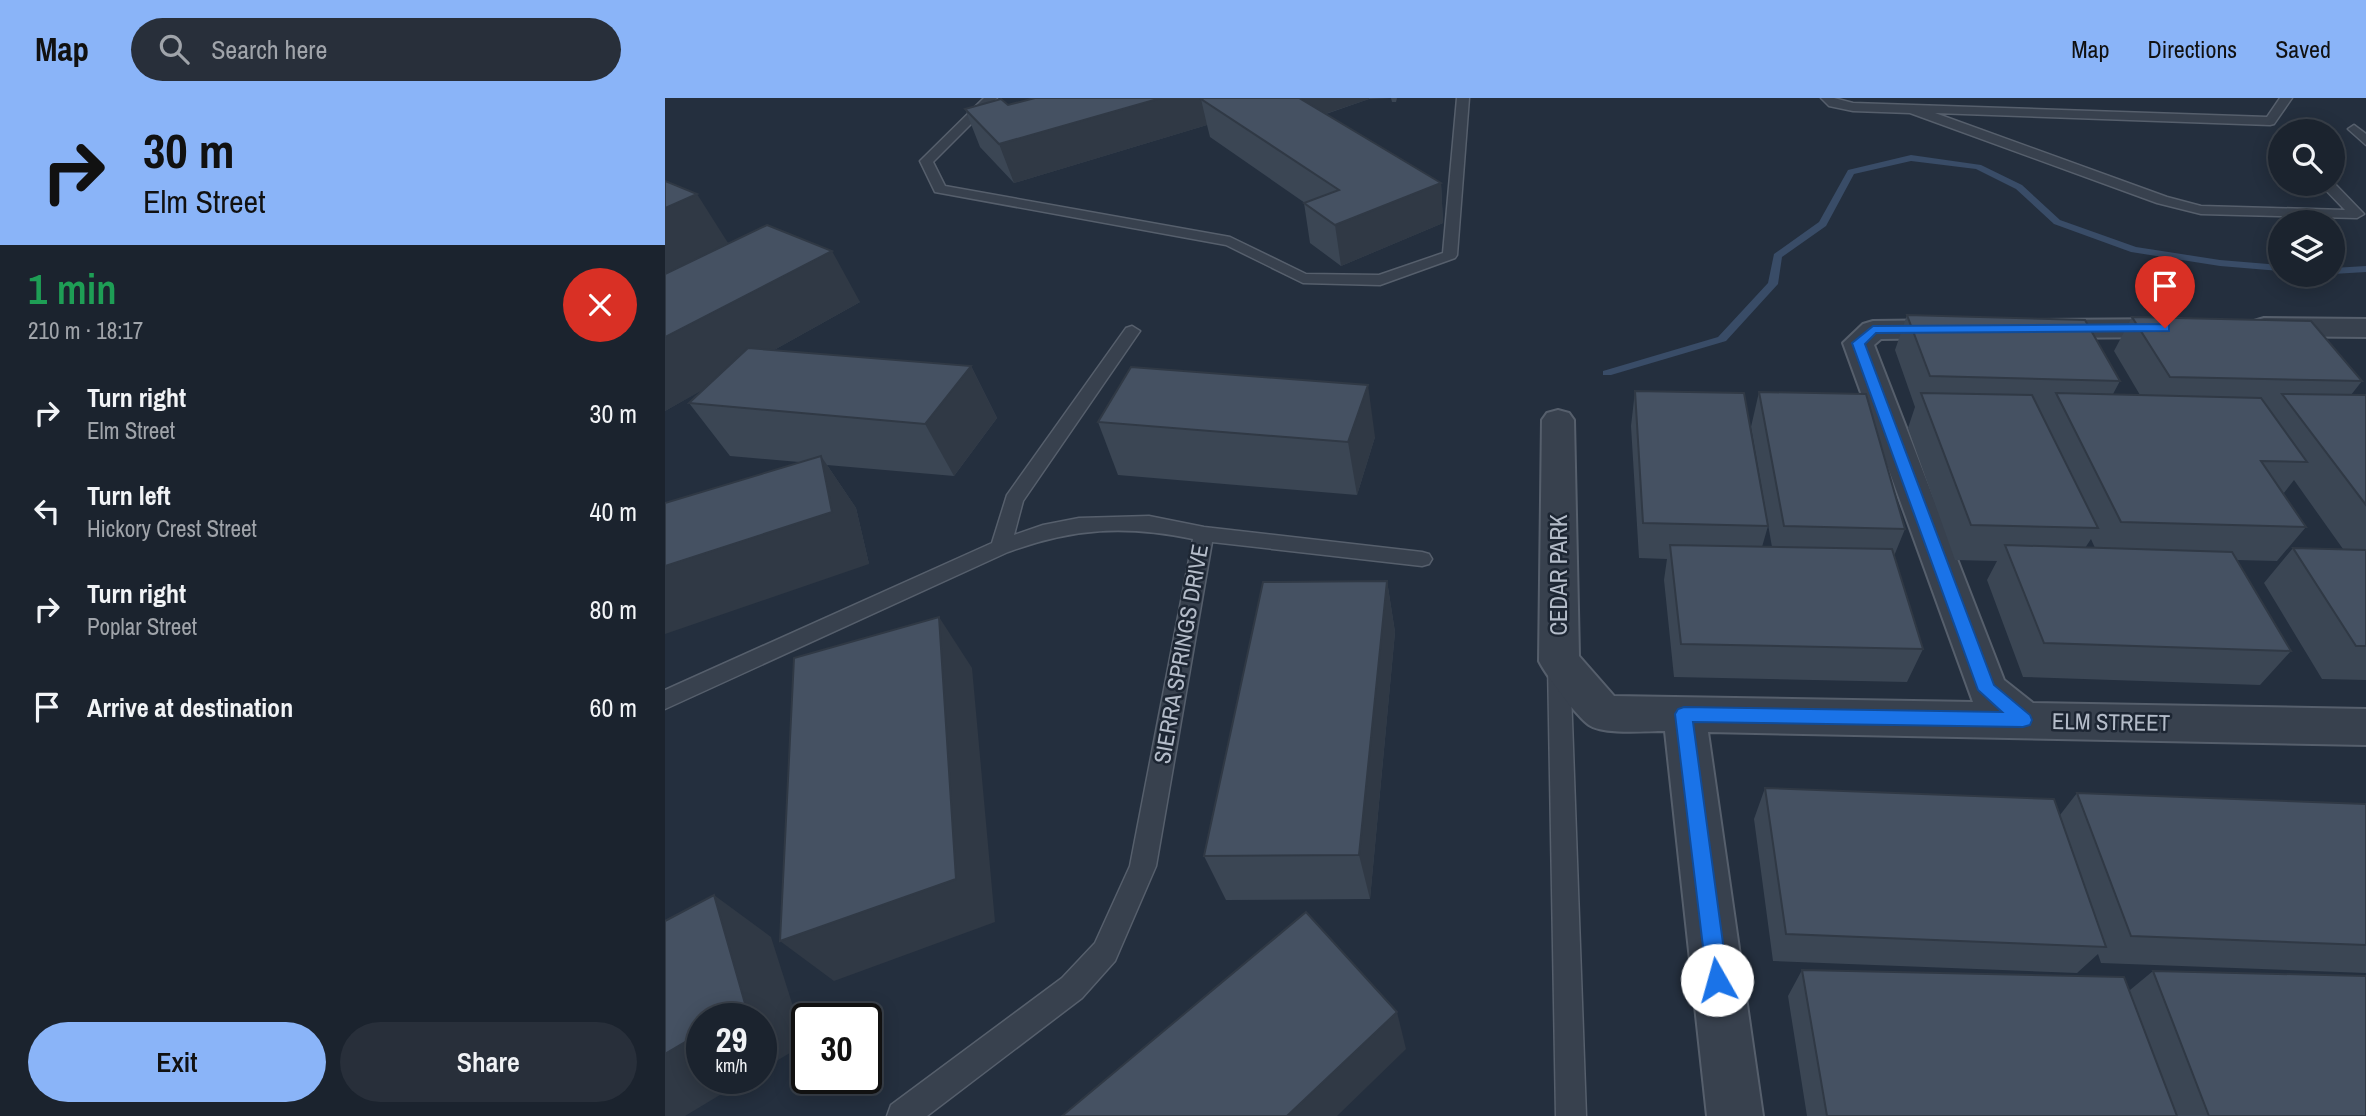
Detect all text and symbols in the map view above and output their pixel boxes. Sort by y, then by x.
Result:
search box [131,18,621,81]
text: Map [35,27,89,71]
icon: search [155,30,193,68]
text: Search here [211,32,327,67]
text: Map [2071,33,2109,65]
text: Directions [2147,33,2237,65]
text: Saved [2275,33,2331,65]
text: 30 m [143,117,235,183]
map controls [2268,119,2345,287]
button: search [2268,119,2345,196]
icon: right [28,126,119,217]
text: Elm Street [143,180,266,223]
button: layers [2268,210,2345,287]
pin [2135,256,2195,328]
text: 1 min [28,261,117,317]
icon: arrive [2146,267,2184,305]
button: close [563,268,637,342]
text: 210 m · 18:17 [28,315,143,346]
text: Turn right [87,380,186,415]
icon: right [28,394,66,432]
text: 30 m [590,396,637,431]
text: Elm Street [87,415,175,446]
text: Turn left [87,478,171,513]
icon: left [28,492,66,530]
text: 40 m [590,494,637,529]
text: Hickory Crest Street [87,513,257,544]
street label: CEDAR PARK [1543,514,1574,636]
street label: SIERRA SPRINGS DRIVE [1146,542,1215,766]
text: Turn right [87,576,186,611]
icon: right [28,590,66,628]
text: 80 m [590,592,637,627]
text: Poplar Street [87,611,197,642]
icon: arrive [28,688,66,726]
text: Arrive at destination [87,690,293,725]
text: 60 m [590,690,637,725]
street label: ELM STREET [2052,705,2171,738]
position arrow [1680,943,1754,1017]
speed limit sign: 30 [791,1003,882,1094]
text: 29 [716,1016,747,1063]
button: Exit [28,1022,326,1102]
button: Share [340,1022,637,1102]
text: km/h [716,1053,748,1078]

